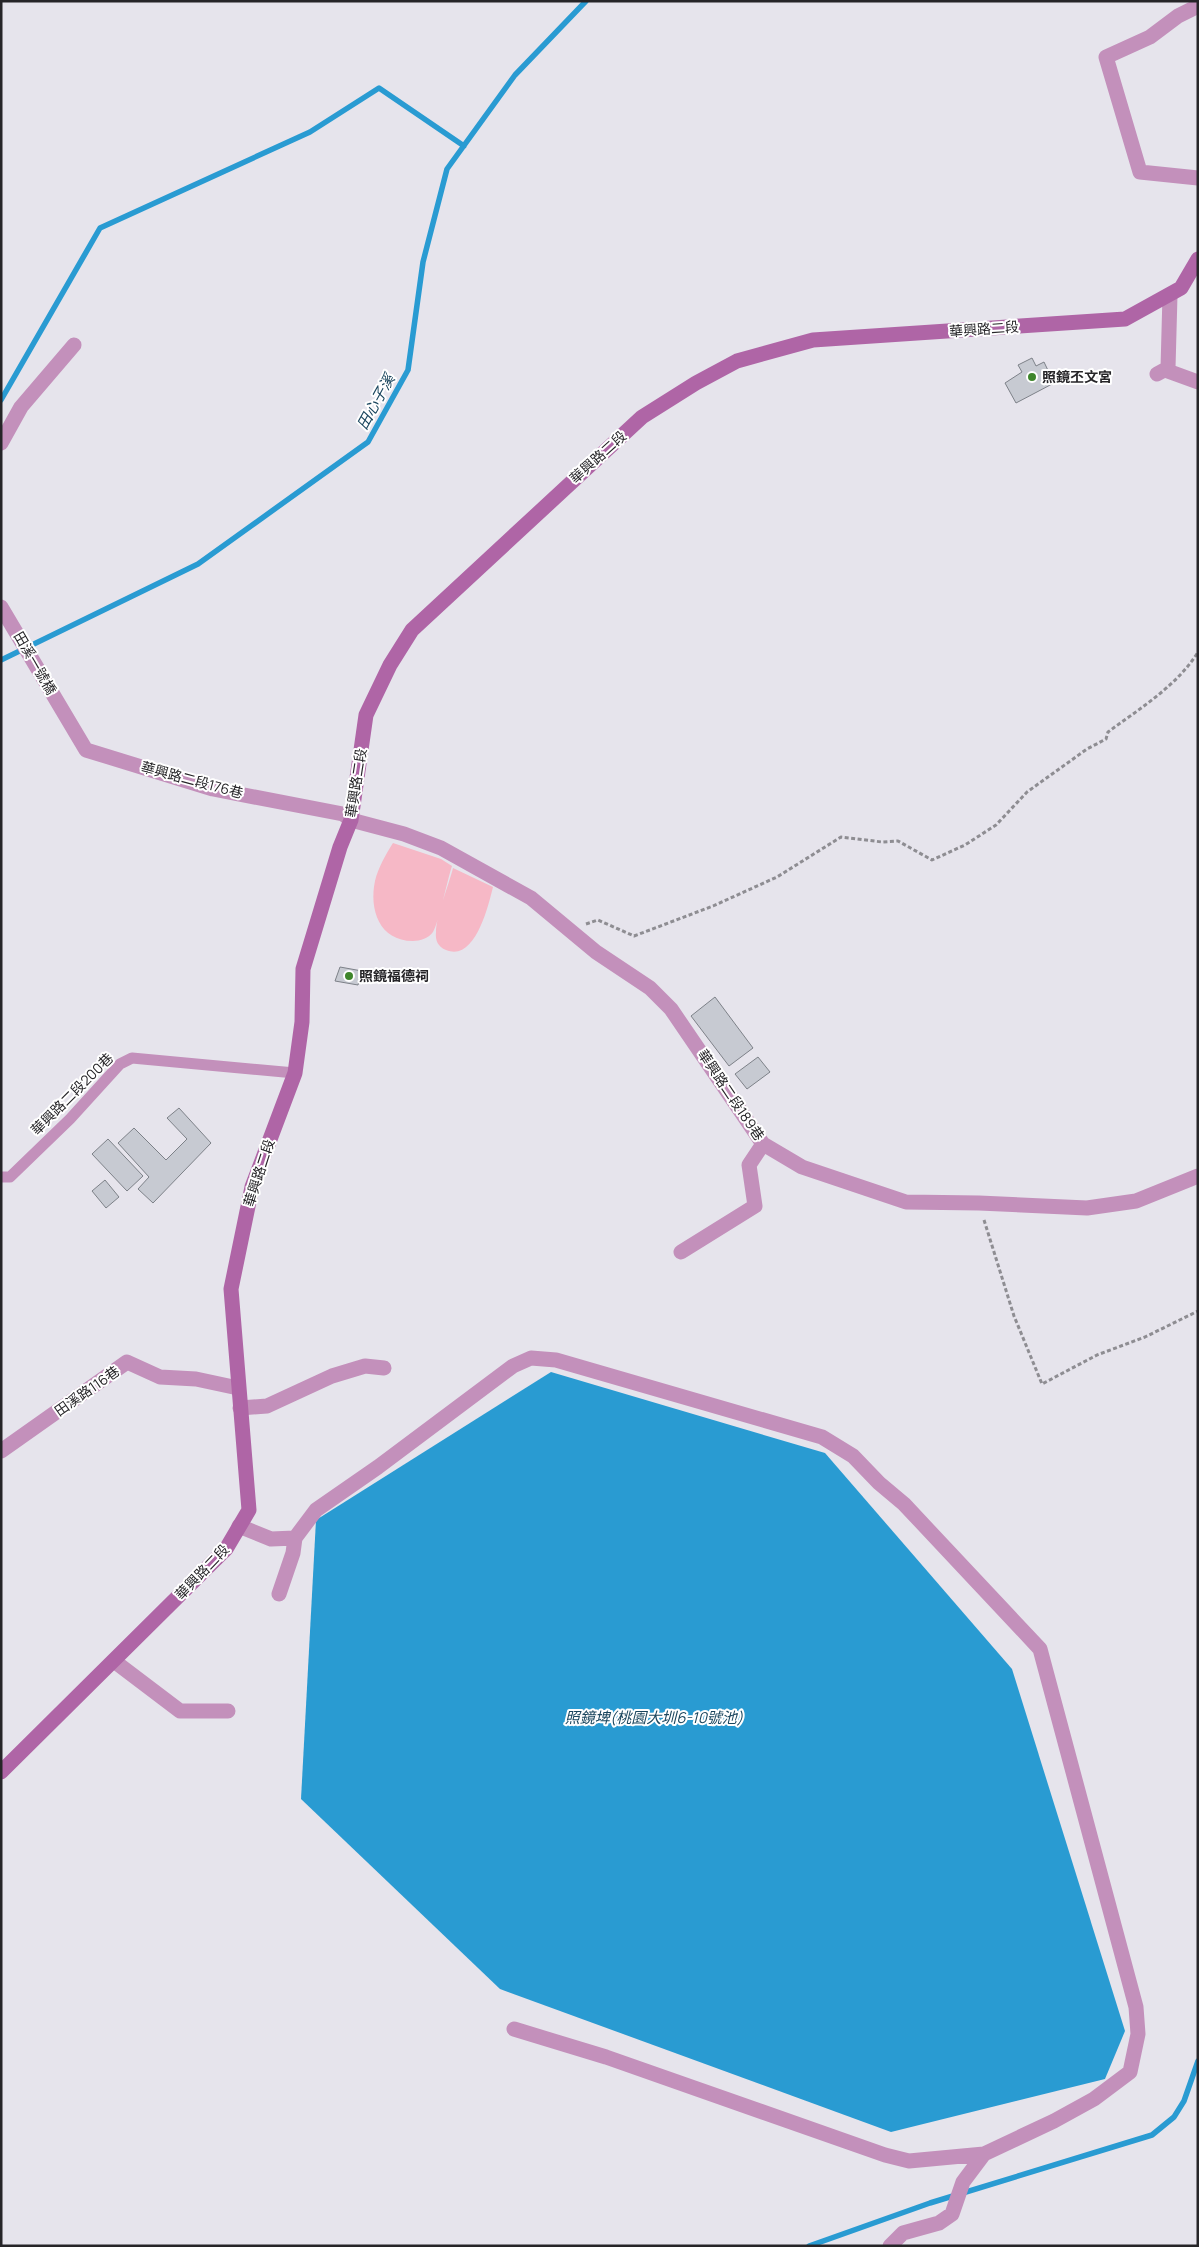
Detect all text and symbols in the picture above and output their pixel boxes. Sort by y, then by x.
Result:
street label: 華興路二段 [948,317,1020,340]
place label: 照鏡丕文宮 [1042,367,1112,386]
water label: 田心子溪 [352,369,400,433]
marker: 照鏡丕文宮 [1026,371,1038,383]
street label: 華興路二段 [565,426,630,487]
street label: 田溪一號橋 [10,628,61,698]
street label: 華興路二段 [341,747,370,819]
street label: 華興路二段176巷 [139,757,245,802]
place label: 照鏡福德祠 [359,966,429,985]
marker: 照鏡福德祠 [343,970,355,982]
street label: 華興路二段189巷 [694,1045,769,1144]
street label: 華興路二段200巷 [26,1048,117,1139]
street label: 華興路二段 [239,1137,278,1209]
street label: 田溪路116巷 [50,1361,123,1420]
street label: 華興路二段 [170,1540,233,1603]
water label: 照鏡埤(桃園大圳6-10號池) [565,1707,743,1728]

